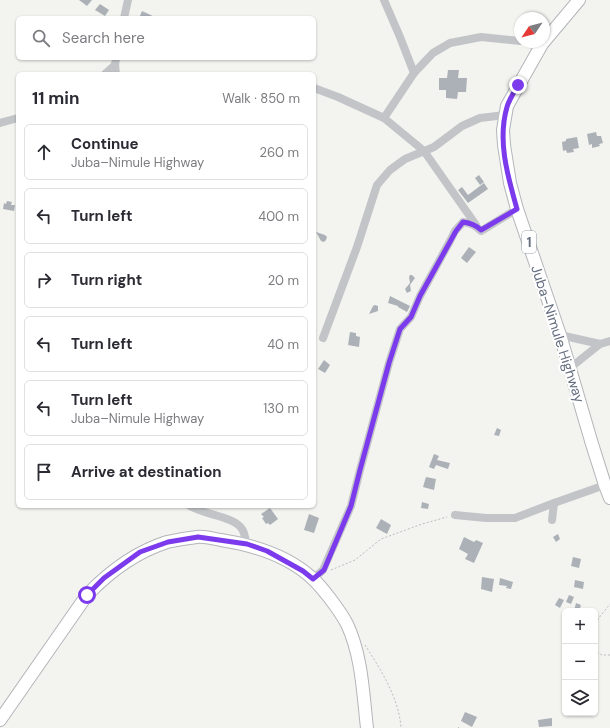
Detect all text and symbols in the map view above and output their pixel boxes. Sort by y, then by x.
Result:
north arrow [514,12,550,48]
search box [16,16,316,60]
icon: search [30,27,52,49]
text: Search here [62,28,145,48]
route end [509,76,527,94]
text: 11 min [32,87,80,109]
text: Walk · 850 m [222,90,300,107]
text: Continue [71,134,139,154]
icon: ahead [33,141,55,163]
text: 260 m [259,144,299,161]
text: Juba–Nimule Highway [71,154,204,171]
icon: left [33,205,55,227]
text: Turn left [71,206,132,226]
text: 400 m [258,208,299,225]
road number: 1 [522,231,536,253]
street label: Juba–Nimule Highway [527,263,589,405]
icon: right [33,269,55,291]
text: Turn right [71,270,142,290]
text: 20 m [268,272,299,289]
icon: left [33,333,55,355]
text: Turn left [71,334,132,354]
text: 40 m [267,336,299,353]
text: Turn left [71,390,132,410]
icon: left [33,397,55,419]
text: 130 m [263,400,299,417]
text: Juba–Nimule Highway [71,410,204,427]
icon: arrive [33,461,55,483]
text: Arrive at destination [71,462,222,482]
route start [78,586,96,604]
map controls [562,608,598,716]
button: + [562,608,598,644]
button: − [562,644,598,680]
button: layers [562,680,598,716]

